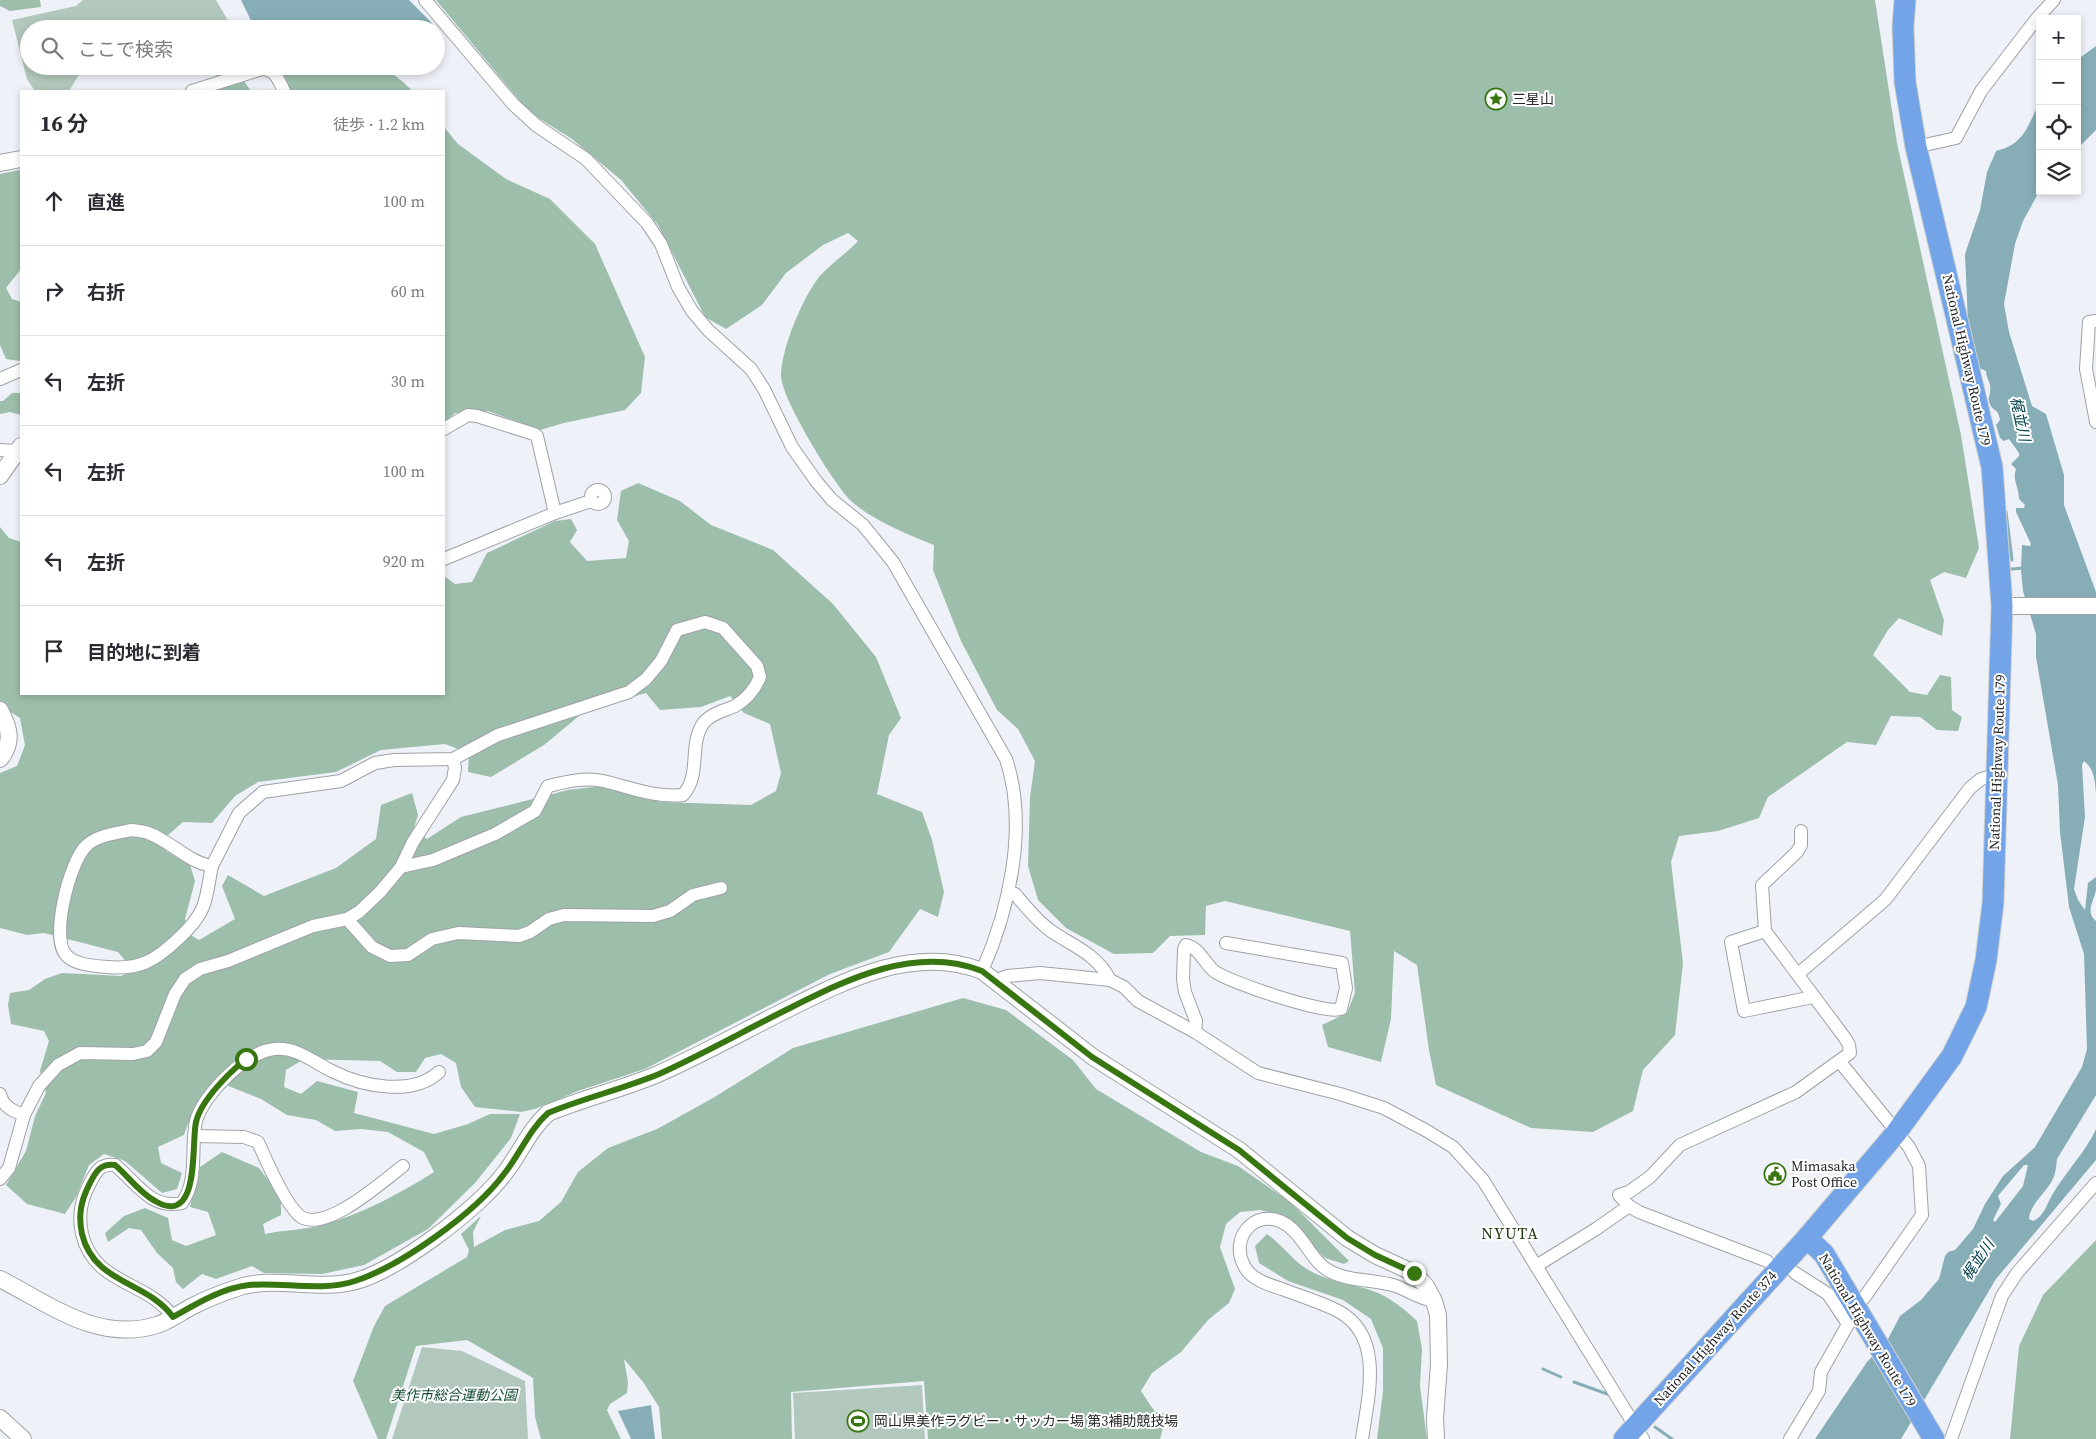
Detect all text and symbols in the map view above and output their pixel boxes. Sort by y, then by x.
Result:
map controls [2036,15,2081,195]
button: + [2036,15,2081,60]
search box [20,20,445,75]
icon: search [38,34,66,62]
text: ここで検索 [78,36,173,62]
button: − [2036,60,2081,105]
place icon: 三星山 [1484,87,1508,111]
place label: 三星山 [1512,89,1554,109]
button: locate [2036,105,2081,150]
text: 16 分 [40,109,88,138]
text: 徒歩 · 1.2 km [333,113,425,135]
button: layers [2036,150,2081,195]
icon: ahead [40,187,68,215]
text: 直進 [87,189,125,215]
text: 100 m [383,190,425,212]
street label: National Highway Route 179 [1938,272,1996,448]
icon: right [40,277,68,305]
text: 右折 [87,279,125,305]
text: 60 m [391,280,425,302]
icon: left [40,367,68,395]
text: 左折 [87,369,125,395]
text: 30 m [391,370,425,392]
water label: 梶並川 [2006,395,2036,445]
icon: left [40,457,68,485]
text: 左折 [87,459,125,485]
text: 100 m [383,460,425,482]
icon: left [40,547,68,575]
text: 左折 [87,549,125,575]
text: 920 m [383,550,425,572]
icon: arrive [40,637,68,665]
text: 目的地に到着 [87,639,201,665]
street label: National Highway Route 179 [1984,674,2010,850]
route start [235,1048,258,1071]
place label: Mimasaka Post Office [1791,1156,1857,1192]
public building icon: Mimasaka Post Office [1763,1162,1787,1186]
district label: NYUTA [1481,1222,1539,1244]
water label: 梶並川 [1956,1234,2000,1284]
street label: National Highway Route 179 [1814,1250,1922,1410]
route end [1403,1262,1426,1285]
street label: National Highway Route 374 [1649,1266,1781,1410]
park label: 美作市総合運動公園 [391,1385,519,1405]
sports icon: 岡山県美作ラグビー・サッカー場 第3補助競技場 [846,1409,870,1433]
place label: 岡山県美作ラグビー・サッカー場 第3補助競技場 [874,1411,1178,1431]

